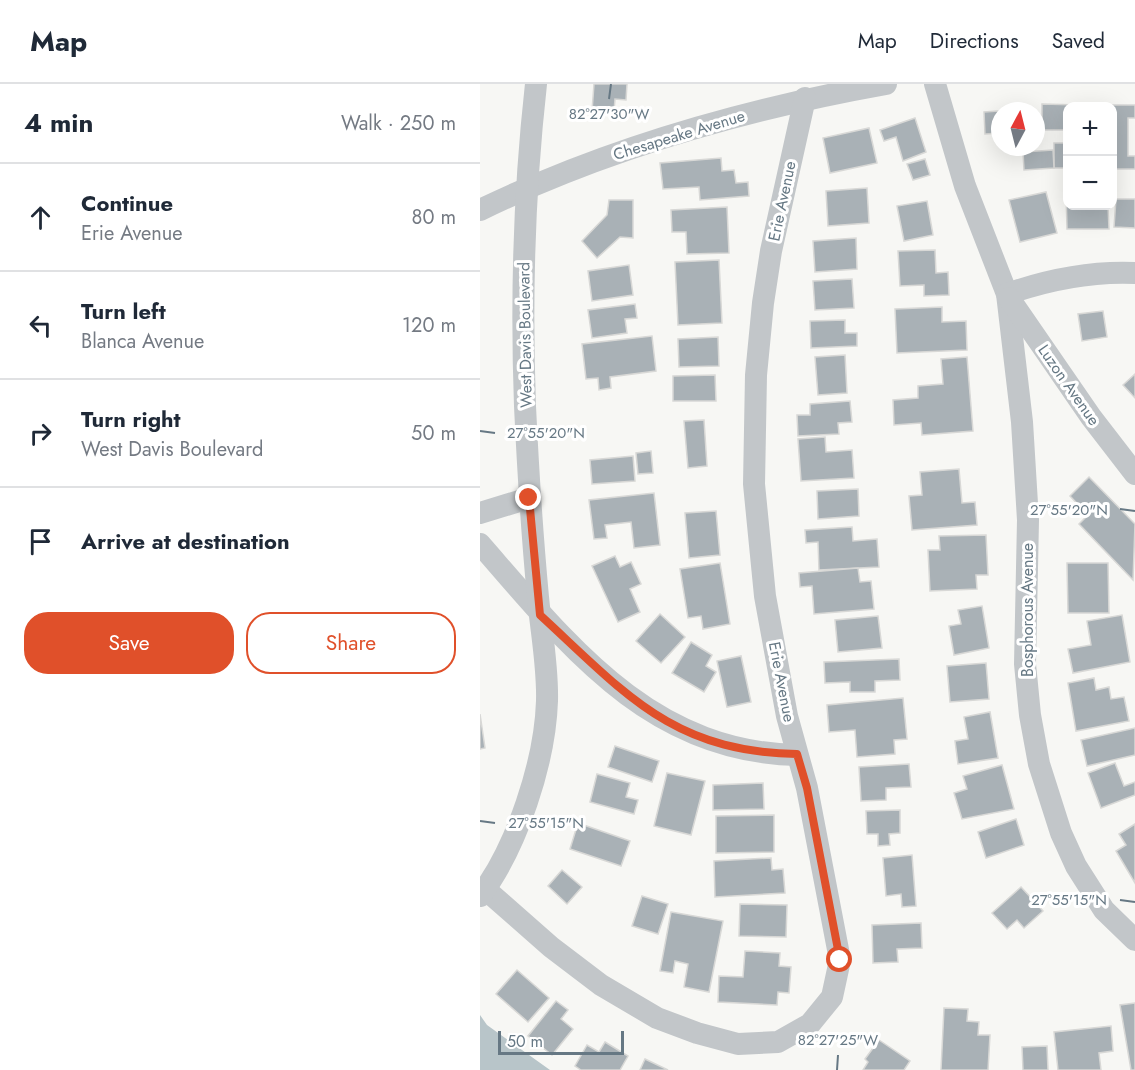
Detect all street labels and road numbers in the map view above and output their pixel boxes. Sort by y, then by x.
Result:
street label: Chesapeake Avenue [610,104,748,166]
street label: Erie Avenue [762,159,802,243]
street label: West Davis Boulevard [512,262,538,408]
street label: Luzon Avenue [1033,340,1105,430]
street label: Bosphorous Avenue [1016,543,1039,677]
street label: Erie Avenue [763,640,801,724]

